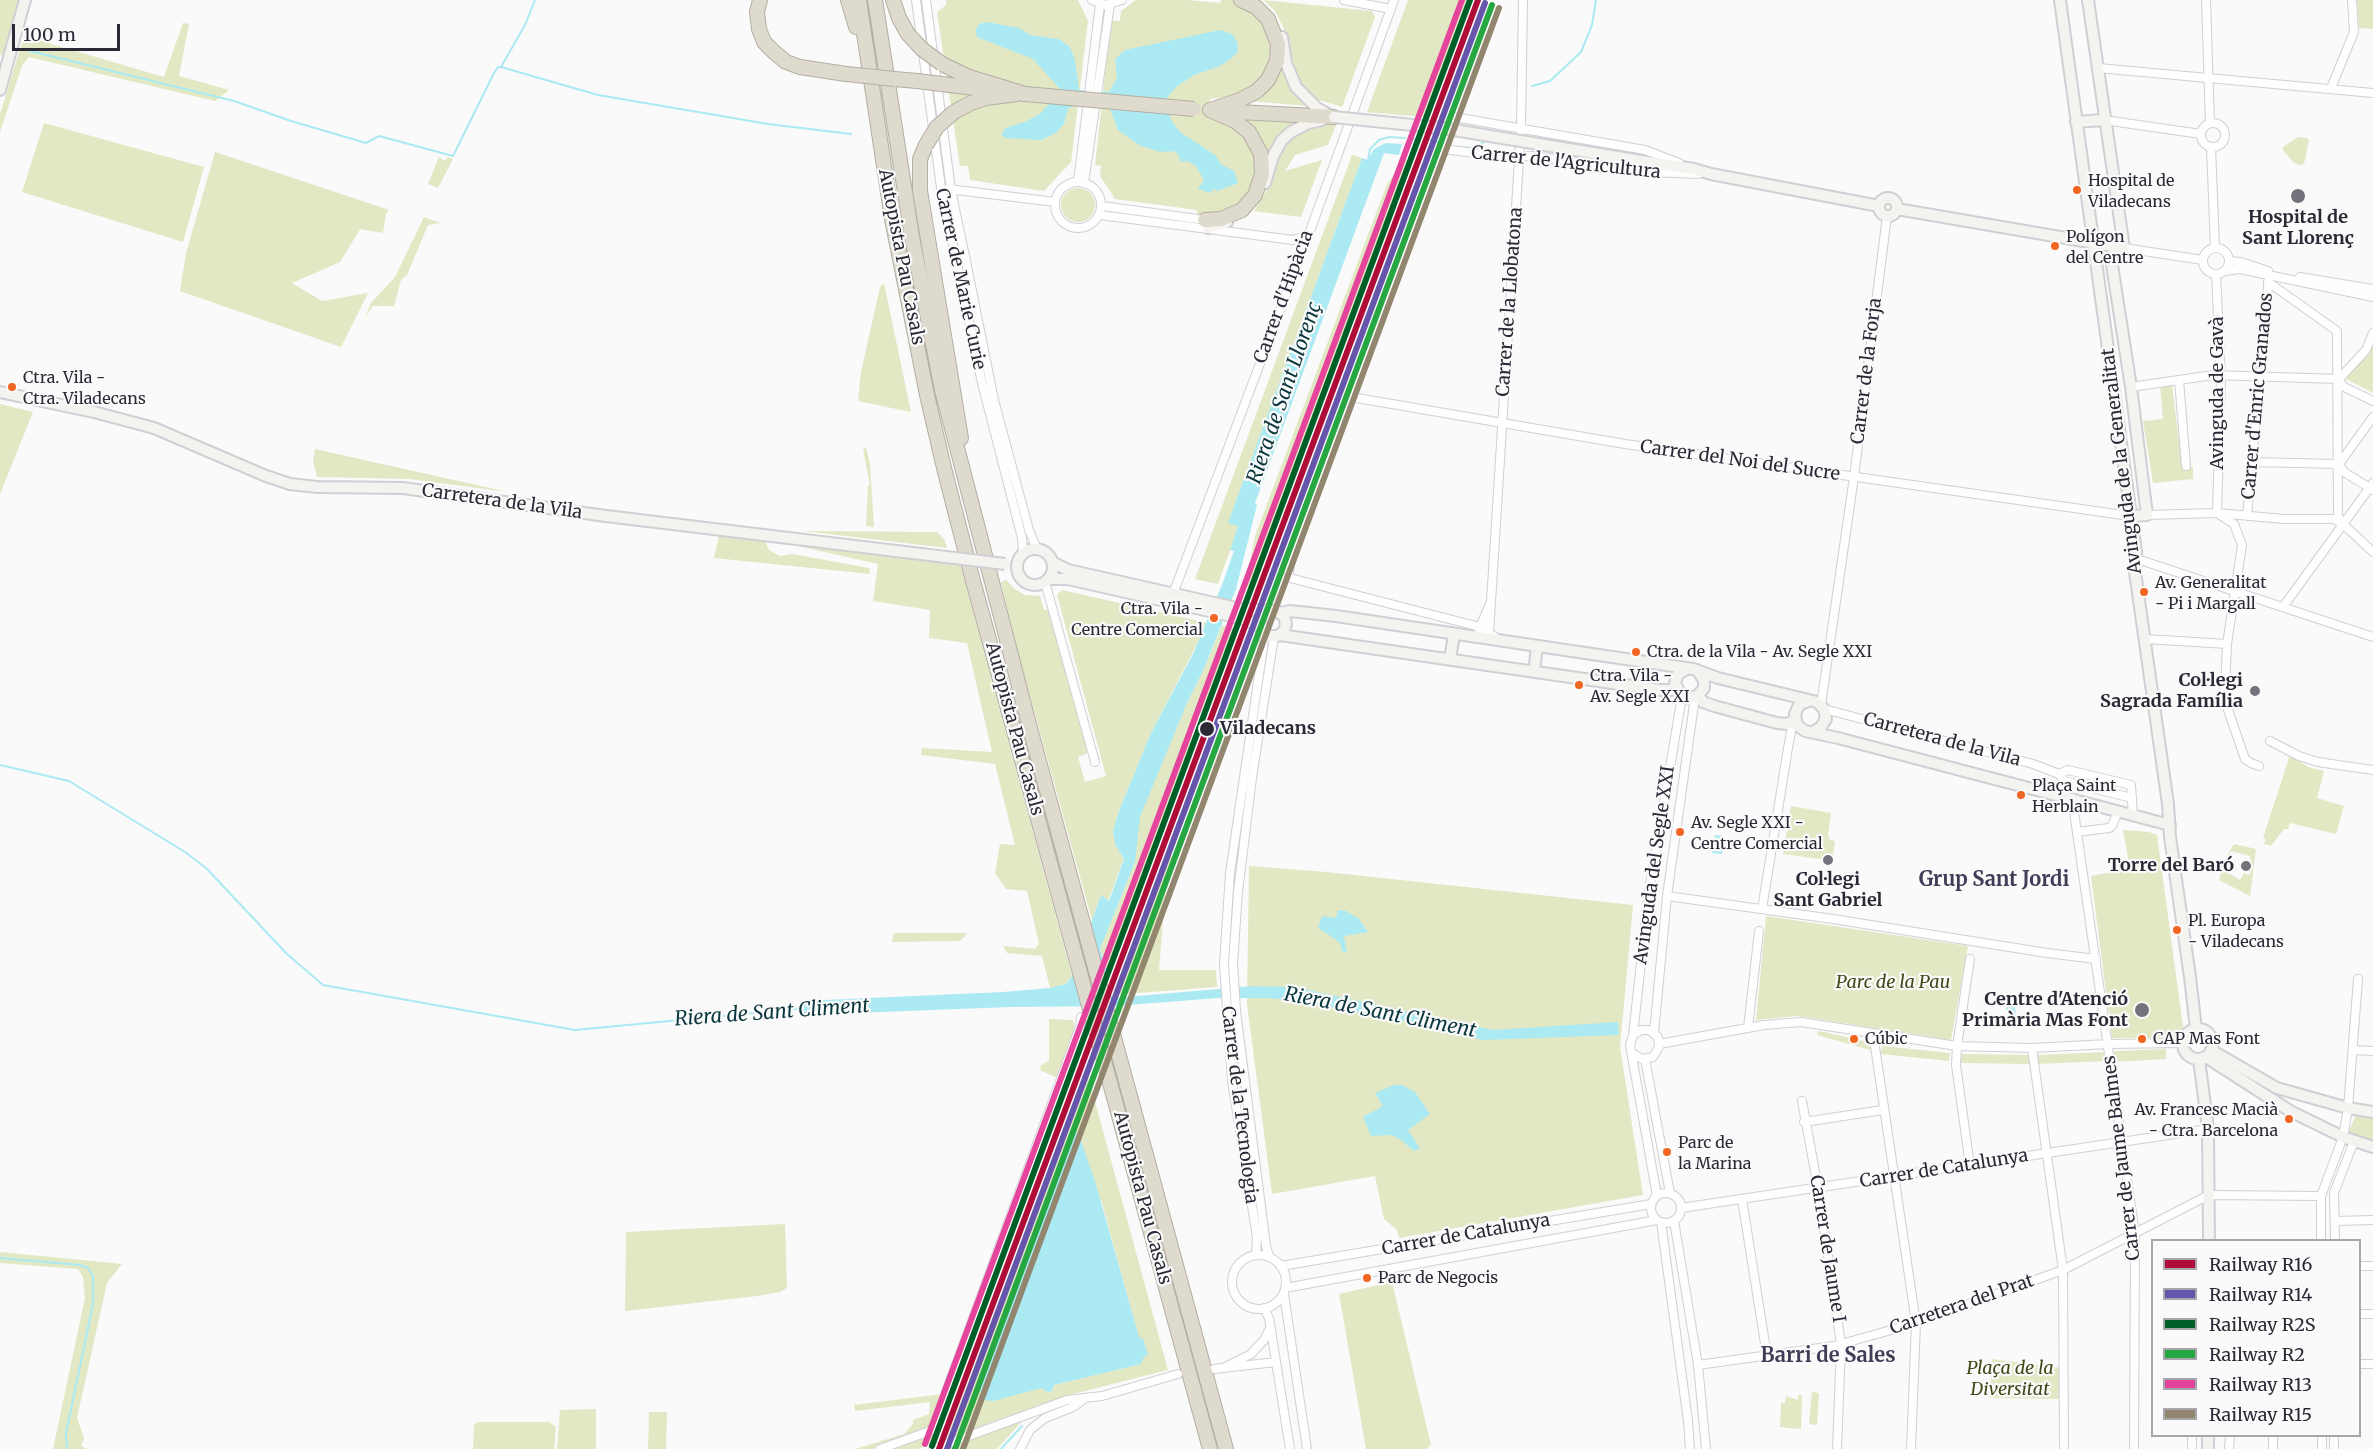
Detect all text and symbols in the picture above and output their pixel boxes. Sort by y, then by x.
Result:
scale bar [15,12,123,50]
text: 100 m [23,23,76,46]
street label: Carrer de l'Agricultura [1470,142,1662,184]
street label: Autopista Pau Casals [873,167,929,347]
place label: Hospital de Viladecans [2088,171,2174,209]
marker: Hospital de Viladecans [2071,184,2083,196]
street label: Carrer de Marie Curie [930,186,990,372]
marker: Hospital de Sant Llorenç [2289,187,2307,205]
street label: Carrer de la Llobatona [1493,207,1527,397]
place label: Hospital de Sant Llorenç [2242,207,2354,250]
street label: Carrer d'Hipàcia [1250,227,1318,367]
place label: Polígon del Centre [2066,227,2143,265]
marker: Polígon del Centre [2049,240,2061,252]
street label: Carrer d'Enric Granados [2238,292,2278,500]
street label: Carrer de la Forja [1847,297,1887,445]
water label: Riera de Sant Llorenç [1243,299,1327,487]
street label: Avinguda de Gavà [2207,316,2229,470]
street label: Avinguda de la Generalitat [2097,347,2147,575]
place label: Ctra. Vila - Ctra. Viladecans [23,368,146,406]
marker: Ctra. Vila - Ctra. Viladecans [6,381,18,393]
street label: Carrer del Noi del Sucre [1639,436,1841,486]
street label: Carretera de la Vila [420,480,584,524]
place label: Av. Generalitat - Pi i Margall [2155,573,2266,611]
marker: Av. Generalitat - Pi i Margall [2138,586,2150,598]
place label: Ctra. Vila - Centre Comercial [1071,599,1203,637]
marker: Ctra. Vila - Centre Comercial [1208,612,1220,624]
street label: Autopista Pau Casals [980,640,1048,818]
place label: Ctra. de la Vila - Av. Segle XXI [1647,642,1872,662]
marker: Ctra. de la Vila - Av. Segle XXI [1630,646,1642,658]
place label: Ctra. Vila - Av. Segle XXI [1590,666,1690,704]
place label: Col·legi Sagrada Família [2100,670,2243,712]
marker: Ctra. Vila - Av. Segle XXI [1573,679,1585,691]
marker: Col·legi Sagrada Família [2248,684,2262,698]
street label: Carretera de la Vila [1861,709,2023,771]
place label: Viladecans [1220,718,1316,740]
marker: Viladecans [1198,720,1216,738]
street label: Avinguda del Segle XXI [1630,764,1680,966]
place label: Plaça Saint Herblain [2032,776,2116,814]
marker: Plaça Saint Herblain [2015,789,2027,801]
place label: Av. Segle XXI - Centre Comercial [1691,813,1823,851]
marker: Av. Segle XXI - Centre Comercial [1674,826,1686,838]
marker: Col·legi Sant Gabriel [1821,853,1835,867]
place label: Torre del Baró [2108,855,2234,877]
marker: Torre del Baró [2239,859,2253,873]
district label: Grup Sant Jordi [1919,868,2069,892]
place label: Col·legi Sant Gabriel [1774,869,1882,912]
place label: Pl. Europa - Viladecans [2188,911,2284,949]
marker: Pl. Europa - Viladecans [2171,924,2183,936]
park label: Parc de la Pau [1836,972,1950,994]
water label: Riera de Sant Climent [1282,983,1478,1043]
place label: Centre d'Atenció Primària Mas Font [1962,989,2128,1032]
water label: Riera de Sant Climent [674,994,870,1032]
marker: Centre d'Atenció Primària Mas Font [2133,1001,2151,1019]
street label: Carrer de la Tecnologia [1216,1005,1262,1205]
place label: Cúbic [1865,1029,1908,1049]
place label: CAP Mas Font [2153,1029,2260,1049]
marker: Cúbic [1848,1033,1860,1045]
marker: CAP Mas Font [2136,1033,2148,1045]
street label: Carrer de Jaume Balmes [2099,1054,2145,1262]
place label: Av. Francesc Macià - Ctra. Barcelona [2135,1100,2278,1138]
street label: Autopista Pau Casals [1108,1109,1176,1287]
marker: Av. Francesc Macià - Ctra. Barcelona [2283,1113,2295,1125]
place label: Parc de la Marina [1678,1133,1751,1171]
street label: Carrer de Catalunya [1858,1145,2030,1193]
marker: Parc de la Marina [1661,1146,1673,1158]
street label: Carrer de Jaume I [1805,1174,1849,1324]
street label: Carrer de Catalunya [1380,1210,1552,1260]
legend [2151,1239,2361,1437]
text: Railway R16 [2209,1253,2312,1276]
place label: Parc de Negocis [1378,1268,1498,1288]
street label: Carretera del Prat [1887,1270,2037,1340]
marker: Parc de Negocis [1361,1272,1373,1284]
text: Railway R14 [2209,1283,2312,1306]
text: Railway R2S [2209,1313,2316,1336]
text: Railway R2 [2209,1343,2305,1366]
district label: Barri de Sales [1760,1344,1896,1368]
park label: Plaça de la Diversitat [1966,1358,2054,1400]
text: Railway R13 [2209,1373,2312,1396]
text: Railway R15 [2209,1403,2312,1426]

